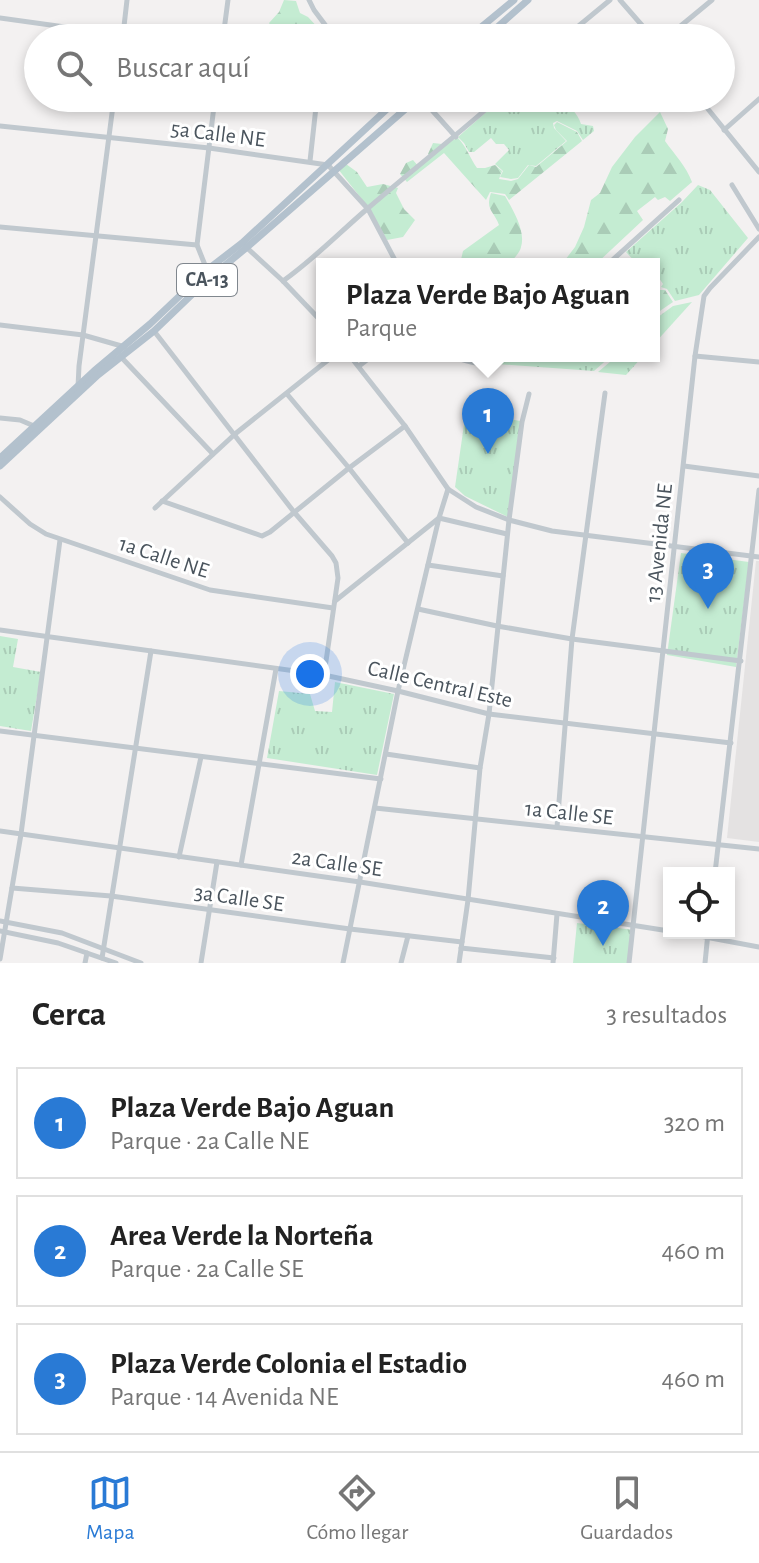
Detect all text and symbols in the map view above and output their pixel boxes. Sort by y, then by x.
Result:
search box [24,24,735,112]
icon: search [52,46,96,90]
text: Buscar aquí [116,53,250,83]
street label: 5a Calle NE [170,117,267,151]
popup [316,258,660,362]
road number: CA-13 [177,264,237,296]
text: Plaza Verde Bajo Aguan [346,280,630,310]
text: Parque [346,315,417,341]
pin: 1 [462,388,514,454]
street label: 13 Avenida NE [642,482,676,603]
street label: 1a Calle NE [116,532,212,582]
pin: 3 [682,543,734,609]
your location [290,654,330,694]
street label: Calle Central Este [366,657,514,711]
street label: 1a Calle SE [524,797,615,829]
street label: 2a Calle SE [290,846,384,880]
map controls [663,867,735,939]
button: locate [663,867,735,939]
pin: 2 [577,880,629,946]
street label: 3a Calle SE [193,881,286,915]
text: Cerca [32,998,106,1032]
text: 3 resultados [606,1002,727,1028]
text: Plaza Verde Bajo Aguan [110,1093,394,1123]
text: 1 [55,1110,65,1136]
text: 320 m [664,1110,725,1136]
text: Parque · 2a Calle NE [110,1128,309,1154]
text: Area Verde la Norteña [110,1221,373,1251]
text: 2 [54,1238,66,1264]
text: 460 m [661,1238,725,1264]
text: Parque · 2a Calle SE [110,1256,304,1282]
text: Plaza Verde Colonia el Estadio [110,1349,467,1379]
text: 3 [54,1366,66,1392]
text: 460 m [661,1366,725,1392]
text: Parque · 14 Avenida NE [110,1384,339,1410]
tab: Mapa [86,1471,135,1545]
tab: Cómo llegar [306,1471,408,1545]
tab: Guardados [580,1471,673,1545]

